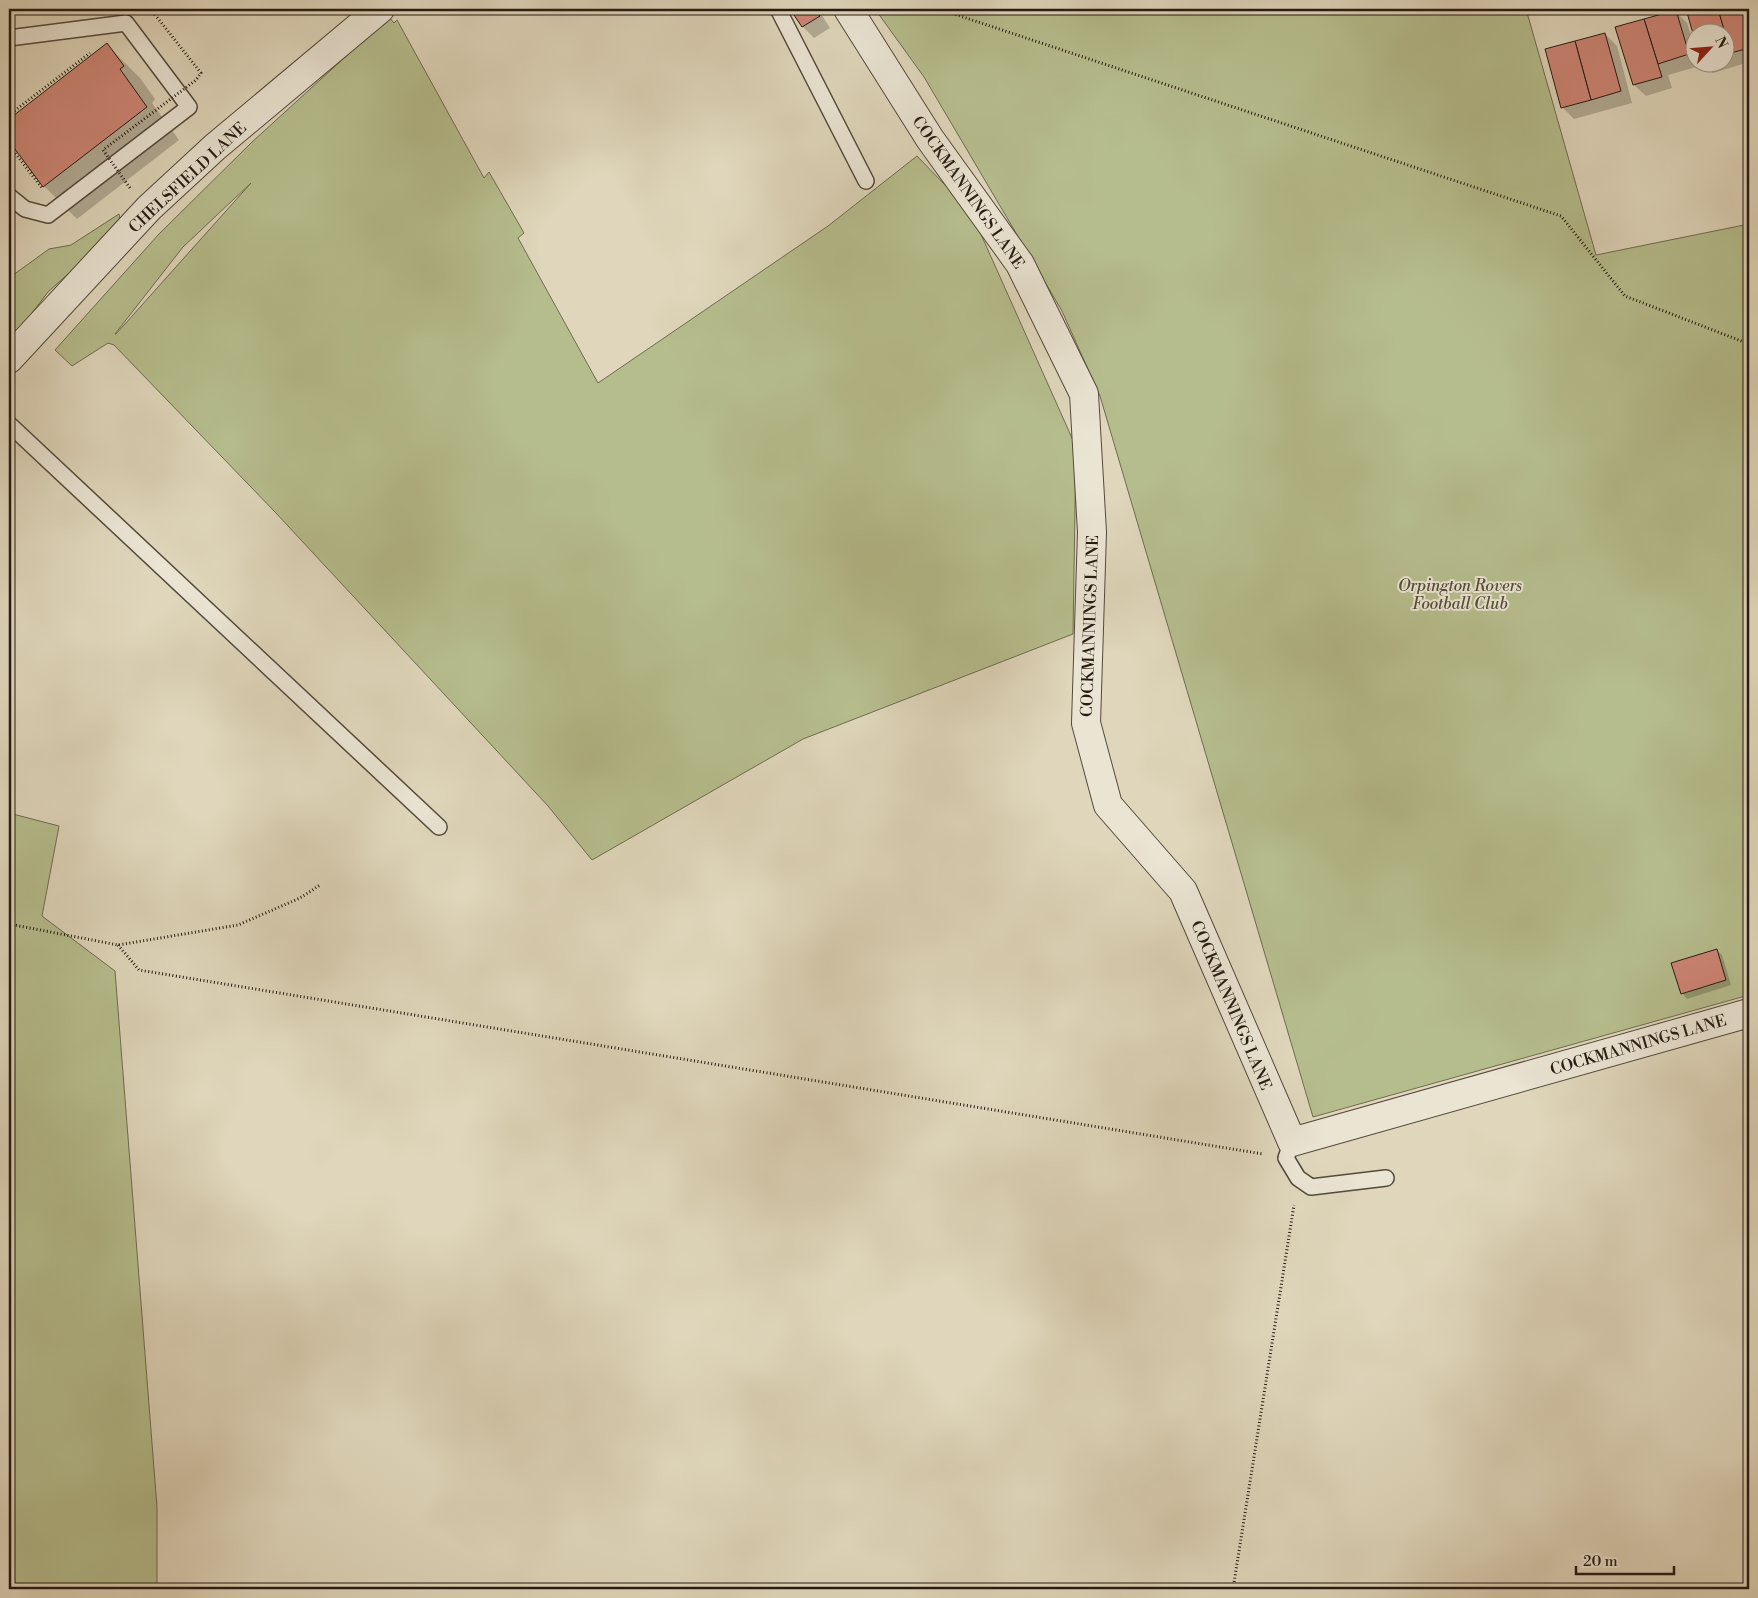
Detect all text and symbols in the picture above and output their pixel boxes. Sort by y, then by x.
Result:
north arrow [1686,22,1736,72]
text: N [1710,34,1731,52]
street label: COCKMANNINGS LANE [908,112,1029,273]
street label: CHELSFIELD LANE [125,118,251,238]
street label: COCKMANNINGS LANE [1077,535,1103,717]
park label: Orpington Rovers Football Club [1398,576,1522,614]
street label: COCKMANNINGS LANE [1186,918,1276,1093]
street label: COCKMANNINGS LANE [1548,1010,1729,1080]
scale bar [1576,1543,1673,1575]
text: 20 m [1583,1552,1618,1571]

